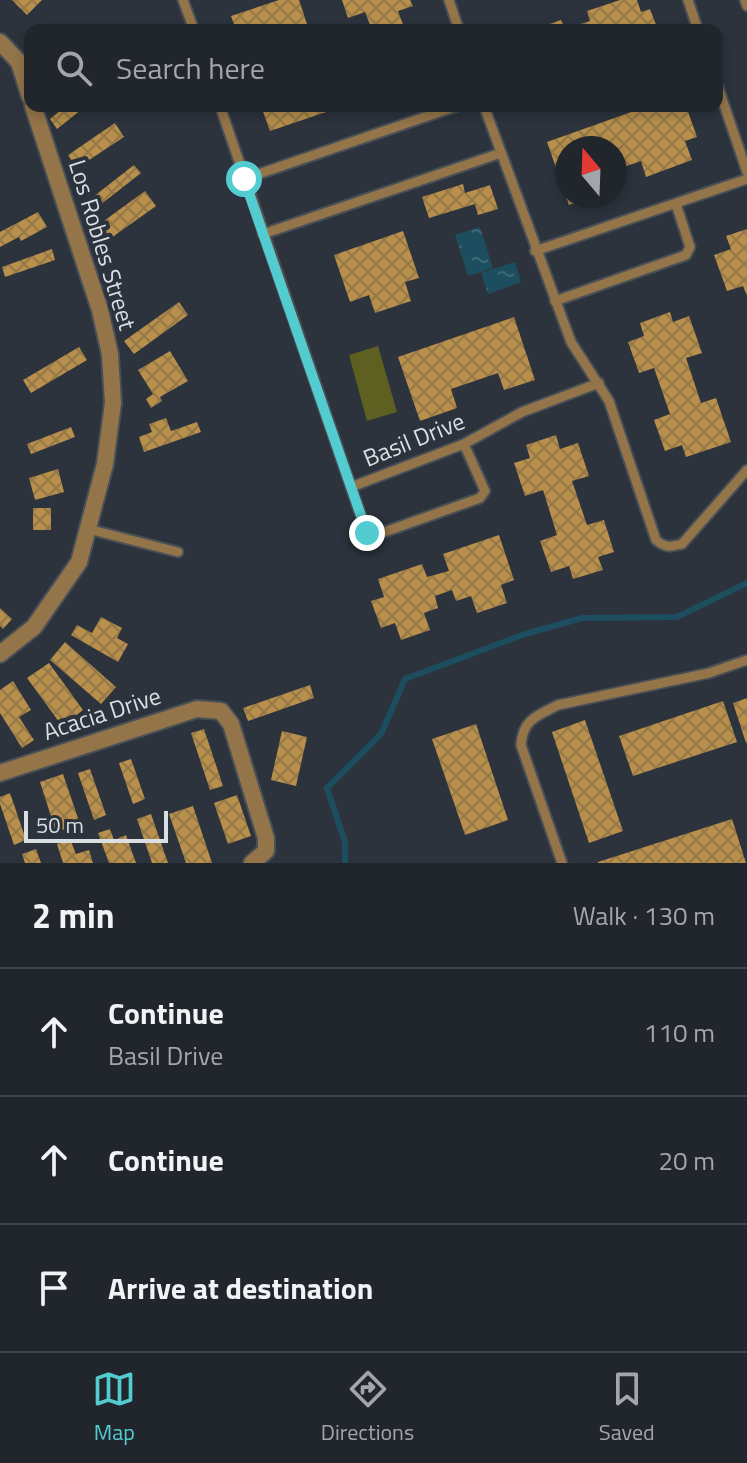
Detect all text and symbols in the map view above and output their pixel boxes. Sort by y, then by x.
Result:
search box [24,24,723,112]
text: Search here [116,45,265,91]
icon: search [52,46,96,90]
north arrow [555,136,627,208]
street label: Los Robles Street [60,155,146,335]
route start [226,161,262,197]
street label: Basil Drive [357,402,470,476]
route end [349,515,385,551]
street label: Acacia Drive [38,677,165,749]
scale bar [24,807,168,843]
text: 50 m [36,808,84,842]
text: 2 min [32,889,115,941]
text: Walk · 130 m [573,896,715,935]
text: Continue [108,990,224,1036]
icon: ahead [32,1010,76,1054]
text: 110 m [644,1013,715,1052]
text: Basil Drive [108,1036,223,1075]
text: Continue [108,1137,224,1183]
icon: ahead [32,1138,76,1182]
text: 20 m [658,1141,715,1180]
text: Arrive at destination [108,1265,373,1311]
icon: arrive [32,1266,76,1310]
tab: Map [92,1367,136,1449]
tab: Directions [321,1367,414,1449]
tab: Saved [599,1367,655,1449]

